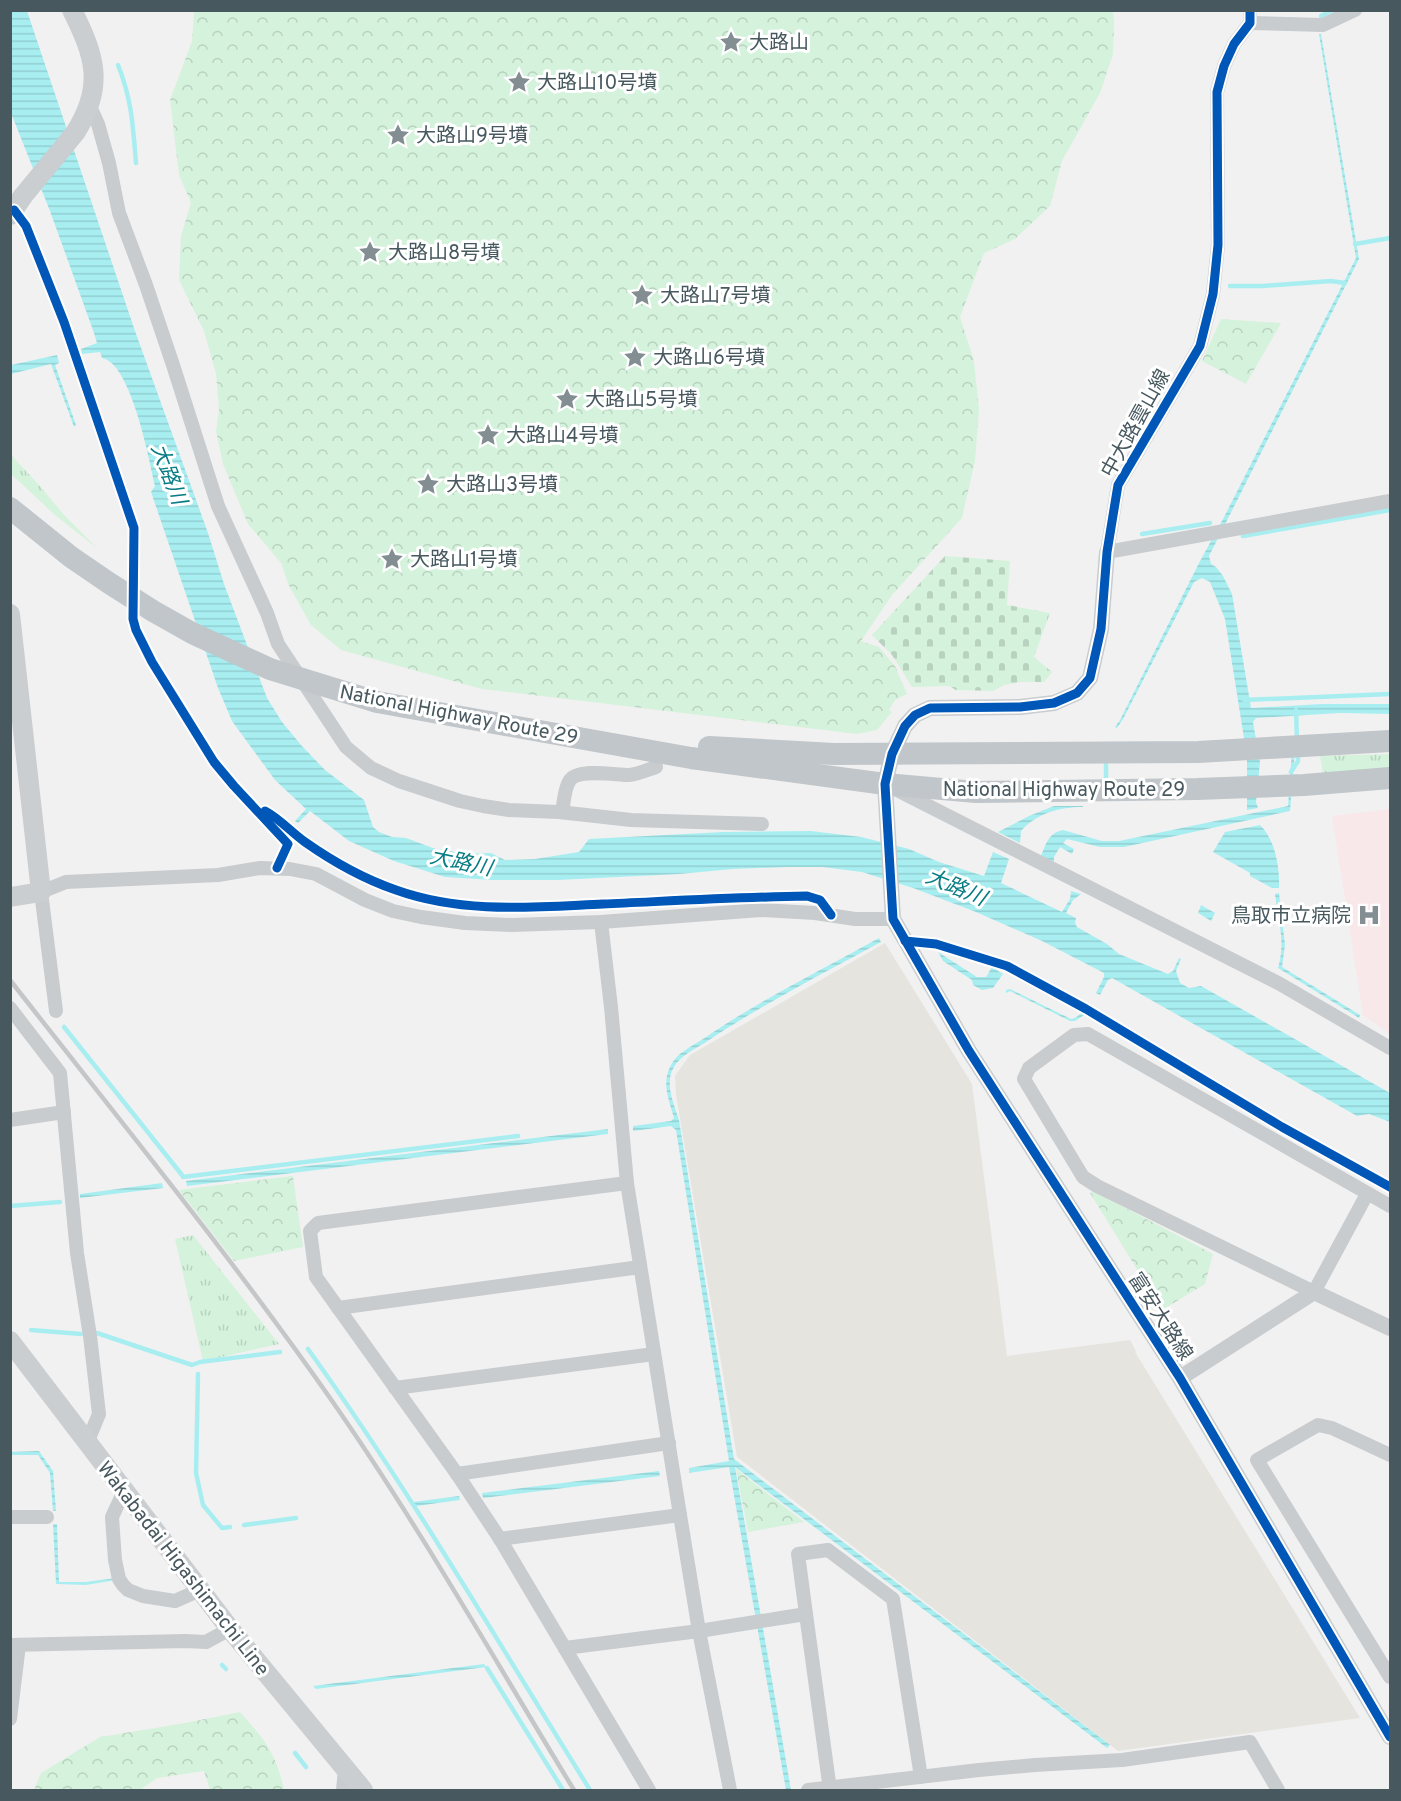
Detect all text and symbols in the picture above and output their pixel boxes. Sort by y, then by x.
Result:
place icon: 大路山 [718,29,744,55]
place label: 大路山 [749,31,809,57]
place icon: 大路山10号墳 [506,69,532,95]
place label: 大路山10号墳 [537,71,657,97]
place icon: 大路山9号墳 [385,122,411,148]
place label: 大路山9号墳 [416,124,528,150]
place icon: 大路山8号墳 [357,239,383,265]
place label: 大路山8号墳 [388,241,500,267]
place icon: 大路山7号墳 [629,282,655,308]
place label: 大路山7号墳 [660,284,770,310]
place icon: 大路山6号墳 [622,344,648,370]
place label: 大路山6号墳 [653,346,765,372]
street label: 中大路雲山線 [1096,365,1177,483]
place icon: 大路山5号墳 [554,386,580,412]
place label: 大路山5号墳 [585,388,697,414]
place icon: 大路山4号墳 [475,422,501,448]
place label: 大路山4号墳 [506,424,618,450]
water label: 大路川 [144,440,192,511]
place icon: 大路山3号墳 [415,471,441,497]
place label: 大路山3号墳 [446,473,558,499]
place icon: 大路山1号墳 [379,546,405,572]
place label: 大路山1号墳 [410,548,517,574]
street label: National Highway Route 29 [337,680,580,752]
street label: National Highway Route 29 [943,778,1185,804]
water label: 大路川 [427,844,496,884]
water label: 大路川 [921,864,992,914]
hospital icon: 鳥取市立病院 [1356,902,1382,928]
place label: 鳥取市立病院 [1231,904,1351,930]
street label: 富安大路線 [1121,1268,1197,1366]
street label: Wakabadai Higashimachi Line [90,1457,274,1682]

